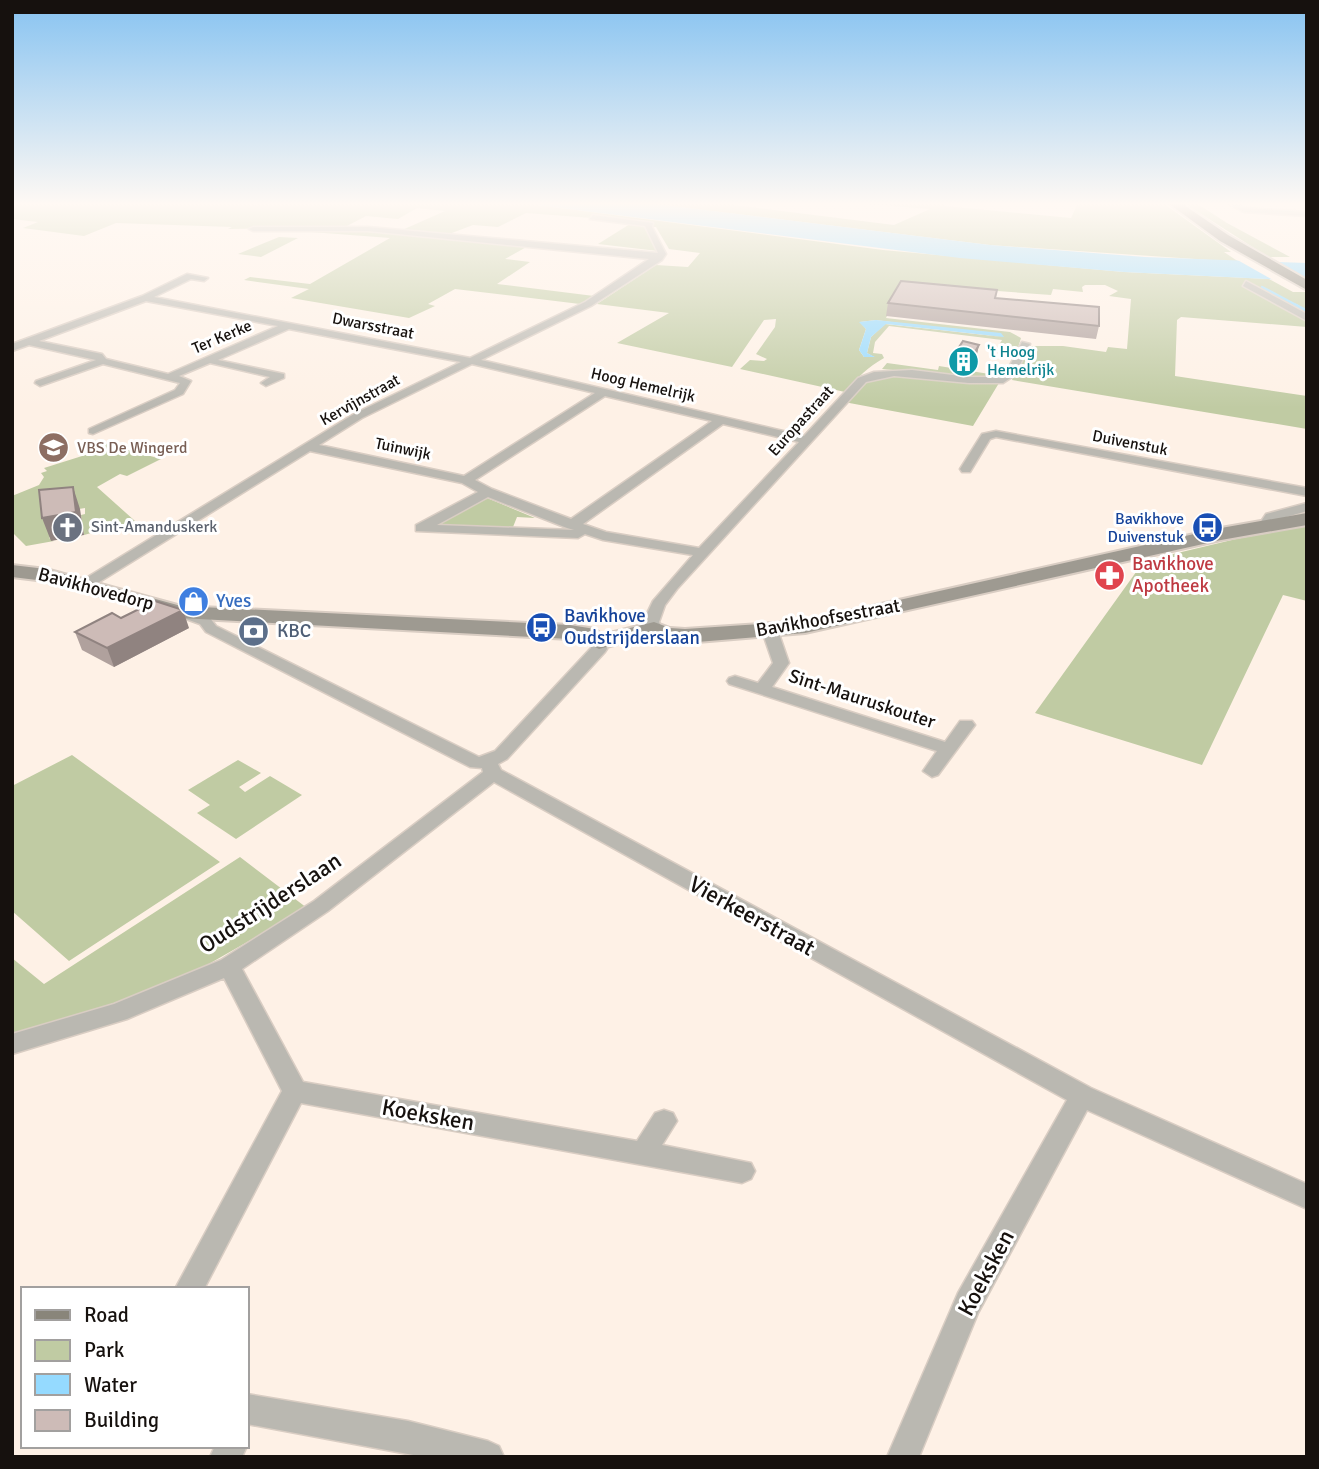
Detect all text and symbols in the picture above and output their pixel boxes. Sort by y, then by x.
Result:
street label: Dwarsstraat [330,308,416,344]
street label: Ter Kerke [189,316,255,358]
place label: 't Hoog Hemelrijk [987,342,1054,380]
building icon: 't Hoog Hemelrijk [947,344,981,378]
street label: Hoog Hemelrijk [589,363,697,407]
street label: Kervijnstraat [317,370,404,430]
street label: Europastraat [764,381,838,460]
street label: Duivenstuk [1091,426,1169,460]
school or university icon: VBS De Wingerd [37,431,71,465]
street label: Tuinwijk [373,433,433,465]
place label: VBS De Wingerd [77,438,188,458]
place label: Bavikhove Duivenstuk [1108,509,1184,547]
church icon: Sint-Amanduskerk [51,510,85,544]
bus stop icon: Bavikhove Duivenstuk [1190,511,1224,545]
place label: Sint-Amanduskerk [91,517,217,537]
place label: Bavikhove Apotheek [1132,552,1214,598]
pharmacy icon: Bavikhove Apotheek [1092,558,1126,592]
street label: Bavikhovedorp [35,562,157,616]
shop icon: Yves [176,584,210,618]
place label: Yves [216,589,251,613]
street label: Bavikhoofsestraat [754,593,902,642]
place label: Bavikhove Oudstrijderslaan [564,604,700,650]
bus stop icon: Bavikhove Oudstrijderslaan [524,610,558,644]
bank icon: KBC [237,614,271,648]
place label: KBC [277,619,311,643]
street label: Sint-Mauruskouter [786,664,938,734]
street label: Oudstrijderslaan [193,846,347,960]
street label: Vierkeerstraat [684,869,820,963]
street label: Koeksken [379,1093,477,1137]
street label: Koeksken [951,1225,1021,1321]
legend [21,1287,248,1448]
text: Road [84,1302,129,1328]
text: Park [84,1337,125,1363]
text: Water [84,1372,137,1398]
text: Building [84,1407,159,1433]

